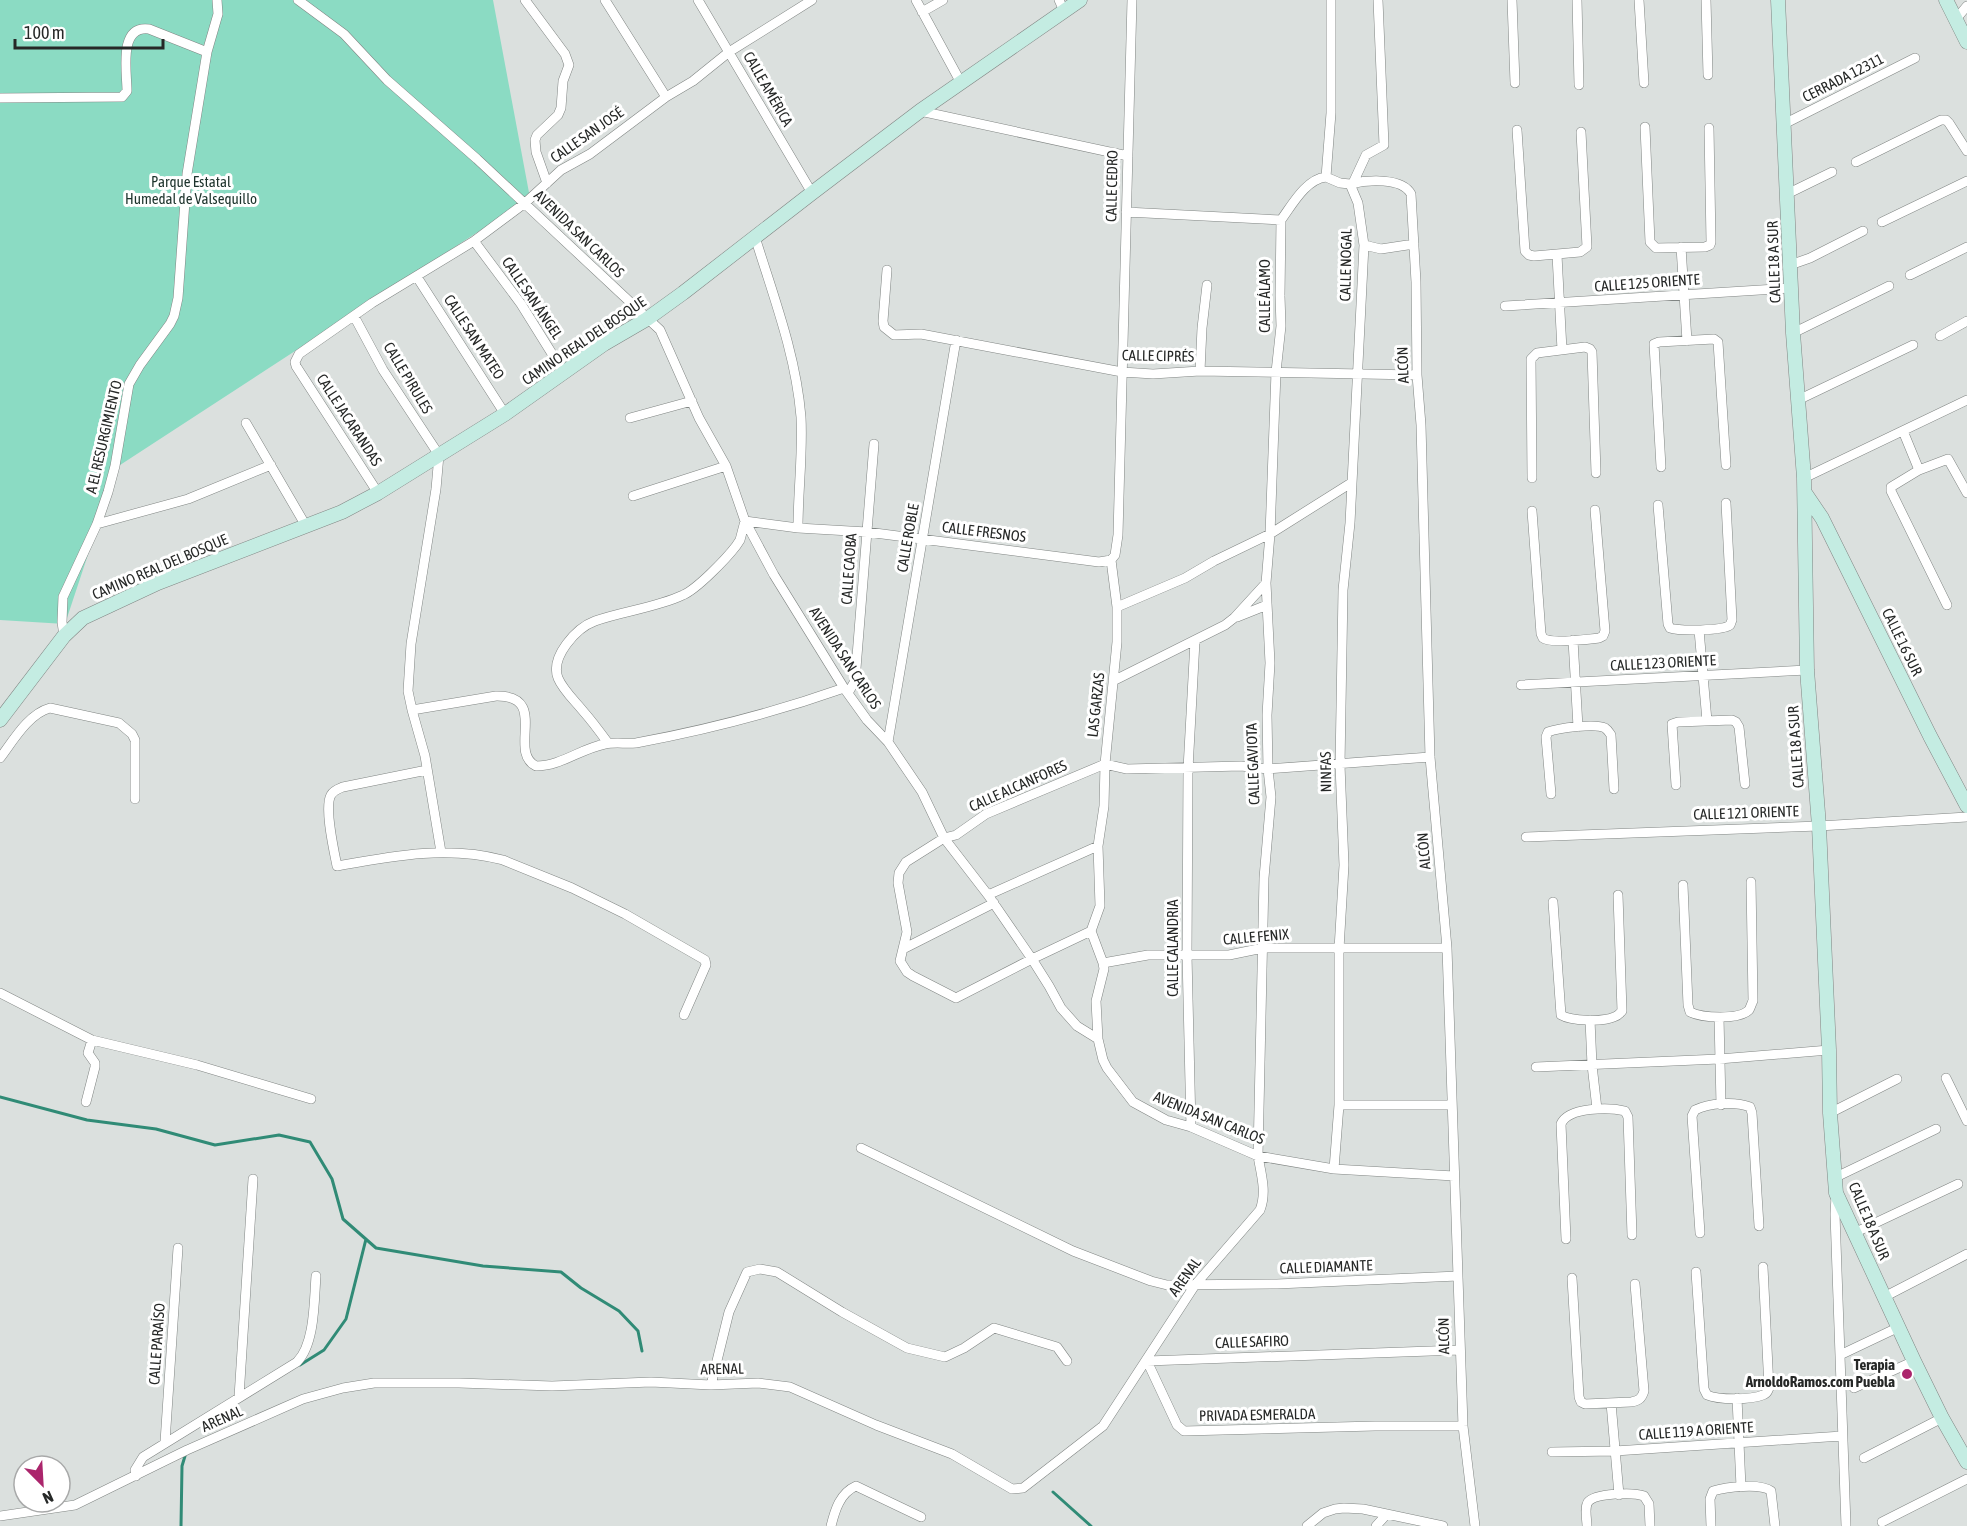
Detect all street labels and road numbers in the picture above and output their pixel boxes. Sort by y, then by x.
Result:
street label: CALLE AMÉRICA [740,48,797,130]
street label: CERRADA 12311 [1799,50,1886,105]
street label: CALLE SAN JOSÉ [547,103,627,166]
street label: CALLE CEDRO [1102,150,1121,222]
street label: AVENIDA SAN CARLOS [531,187,628,281]
street label: CALLE 18 A SUR [1764,220,1783,303]
street label: CALLE NOGAL [1336,228,1355,302]
street label: CALLE SAN ÁNGEL [499,254,566,342]
street label: CALLE ÁLAMO [1256,259,1273,333]
street label: CALLE 125 ORIENTE [1594,270,1701,295]
street label: CALLE SAN MATEO [441,291,508,382]
street label: CAMINO REAL DEL BOSQUE [519,292,649,388]
street label: CALLE PIRULES [380,339,436,416]
street label: CALLE CIPRÉS [1122,346,1194,365]
street label: ALCÓN [1393,346,1412,384]
street label: CALLE JACARANDAS [313,371,385,469]
street label: A EL RESURGIMIENTO [82,378,125,495]
street label: CALLE ROBLE [893,502,922,574]
street label: CALLE FRESNOS [941,518,1027,545]
street label: CAMINO REAL DEL BOSQUE [89,530,231,603]
street label: CALLE CAOBA [838,532,860,605]
street label: AVENIDA SAN CARLOS [806,604,885,712]
street label: CALLE 16 SUR [1879,605,1926,679]
street label: CALLE 123 ORIENTE [1610,651,1717,674]
street label: LAS GARZAS [1084,672,1107,738]
street label: CALLE 18 A SUR [1784,705,1807,789]
street label: CALLE GAVIOTA [1243,722,1262,805]
street label: NINFAS [1317,751,1334,793]
street label: CALLE ALCANFORES [966,756,1069,815]
street label: CALLE 121 ORIENTE [1693,802,1800,823]
street label: ALCÓN [1413,832,1434,870]
street label: CALLE CALANDRIA [1164,899,1181,997]
street label: CALLE FENIX [1222,925,1290,948]
street label: AVENIDA SAN CARLOS [1151,1088,1267,1148]
street label: CALLE 18 A SUR [1846,1180,1894,1262]
street label: ARENAL [1165,1254,1204,1299]
street label: CALLE DIAMANTE [1279,1256,1373,1277]
street label: CALLE PARAÍSO [145,1302,168,1385]
street label: ALCÓN [1435,1317,1452,1355]
street label: CALLE SAFIRO [1215,1332,1289,1351]
street label: ARENAL [700,1360,744,1377]
street label: ARENAL [199,1402,245,1435]
street label: PRIVADA ESMERALDA [1199,1405,1316,1424]
street label: CALLE 119 A ORIENTE [1638,1418,1755,1443]

